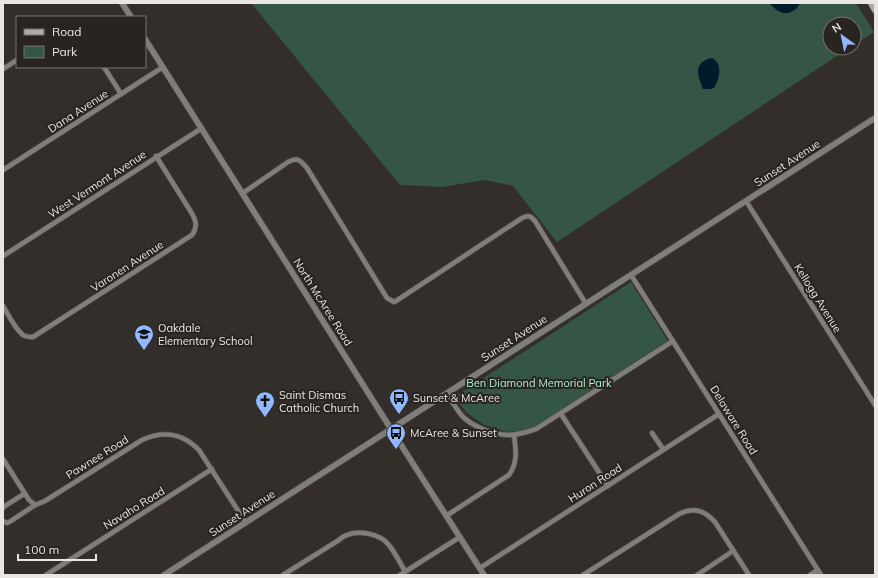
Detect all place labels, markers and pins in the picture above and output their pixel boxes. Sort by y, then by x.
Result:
place label: Oakdale Elementary School [158,321,253,348]
school or university icon: Oakdale Elementary School [133,323,155,351]
bus stop icon: Sunset & McAree [388,387,410,415]
place label: Saint Dismas Catholic Church [279,388,359,415]
church icon: Saint Dismas Catholic Church [254,390,276,418]
place label: Sunset & McAree [413,391,500,405]
bus stop icon: McAree & Sunset [385,422,407,450]
place label: McAree & Sunset [410,426,497,440]

